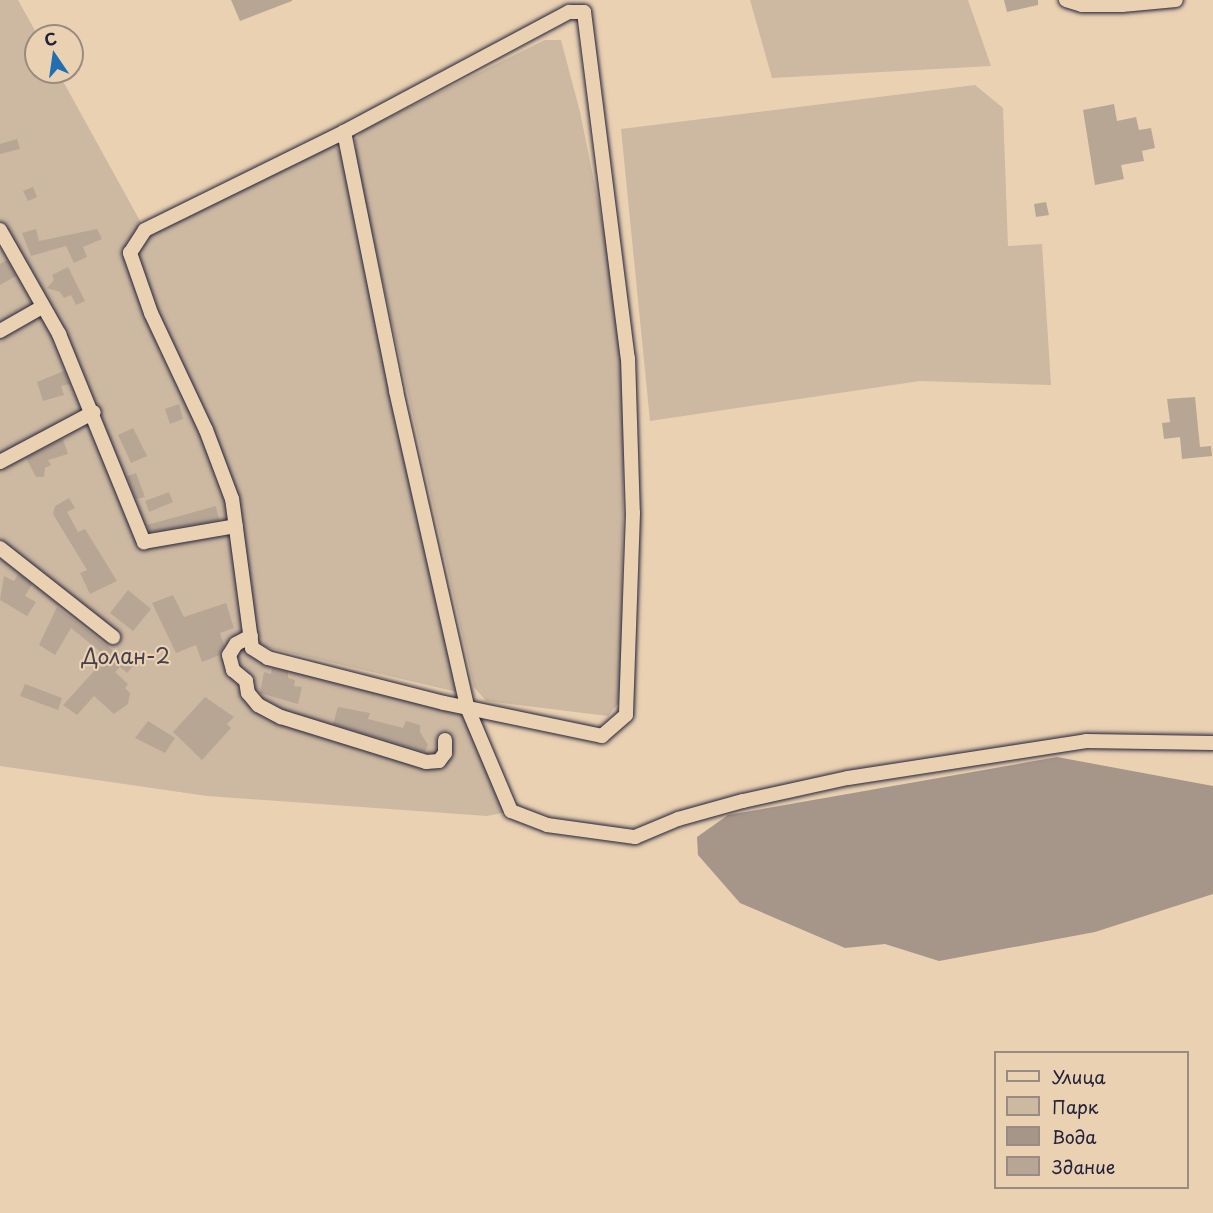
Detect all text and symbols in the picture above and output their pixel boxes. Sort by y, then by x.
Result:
north arrow [24,24,84,84]
text: С [42,25,59,51]
park label: Долан-2 [82,642,170,668]
legend [994,1051,1189,1189]
text: Улица [1052,1063,1106,1090]
text: Парк [1052,1093,1098,1120]
text: Вода [1052,1123,1097,1150]
text: Здание [1052,1153,1115,1180]

